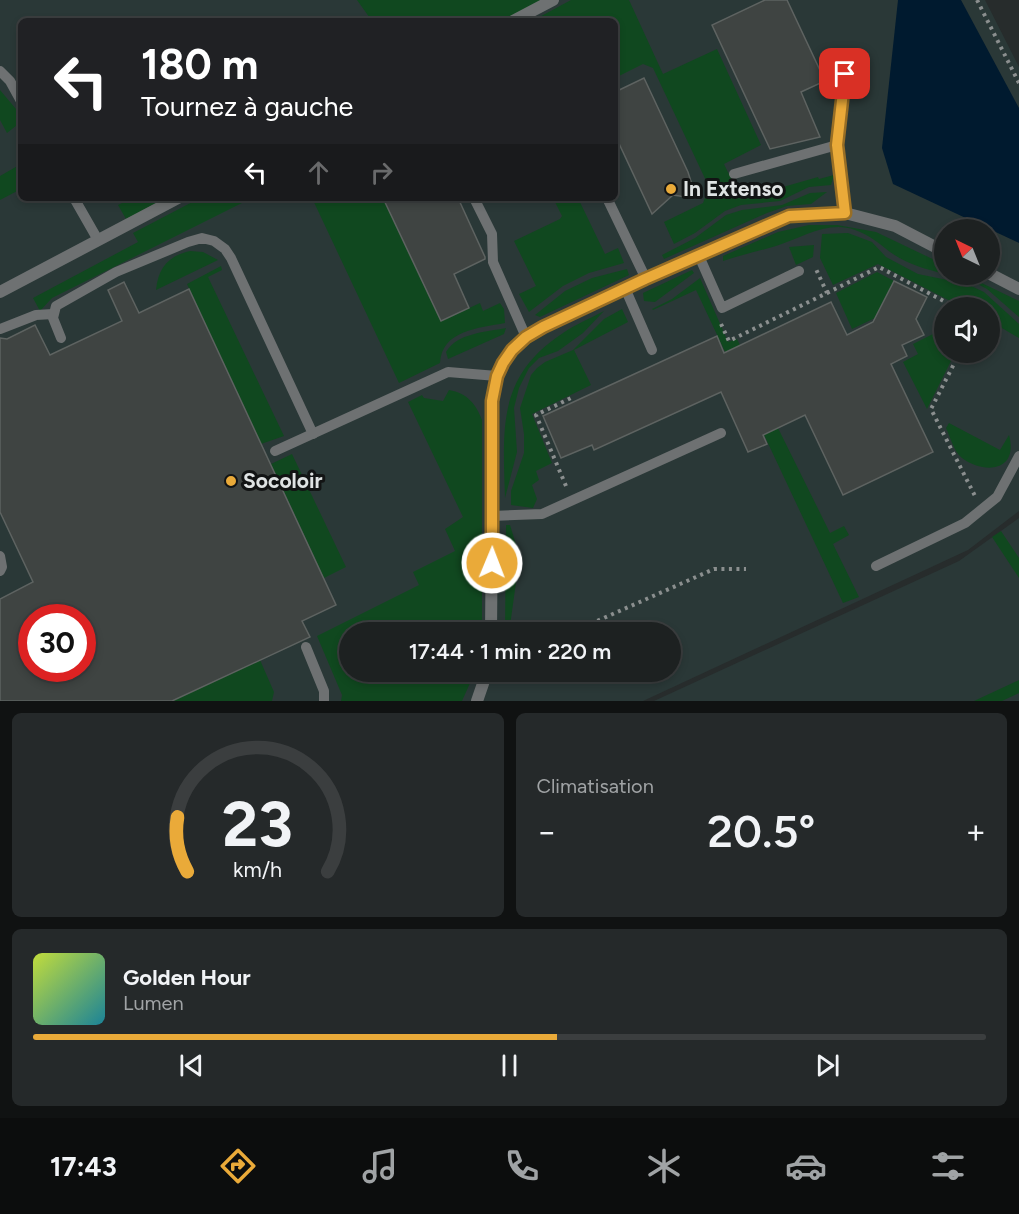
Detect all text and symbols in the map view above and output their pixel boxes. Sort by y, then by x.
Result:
text: 180 m [141,39,258,90]
icon: left [42,42,120,120]
pin [819,48,870,99]
icon: arrive [828,57,861,90]
text: Tournez à gauche [141,90,353,123]
icon: left [239,156,272,189]
icon: ahead [302,156,335,189]
icon: right [365,156,398,189]
place label: In Extenso [683,176,783,201]
marker: In Extenso [664,182,678,196]
north arrow [934,219,1000,285]
map controls [934,219,1000,363]
button: sound [934,297,1000,363]
place label: Socoloir [243,468,322,493]
marker: Socoloir [224,474,238,488]
position arrow [460,531,524,595]
speed limit sign: 30 [18,604,96,682]
text: 17:44 · 1 min · 220 m [409,638,611,665]
text: Climatisation [537,774,654,798]
text: 23 [222,787,293,862]
text: 20.5° [707,804,815,858]
text: − [537,812,557,851]
text: + [965,812,986,851]
text: km/h [233,857,282,882]
text: Golden Hour [123,964,251,991]
text: Lumen [123,991,184,1015]
icon: previous [175,1049,208,1082]
icon: pause [493,1049,526,1082]
icon: next [811,1049,844,1082]
icon: directions [217,1145,259,1187]
icon: music [359,1145,401,1187]
icon: phone [501,1145,543,1187]
icon: climate [643,1145,685,1187]
icon: car [785,1145,827,1187]
icon: filters [927,1145,969,1187]
text: 17:43 [50,1150,117,1183]

